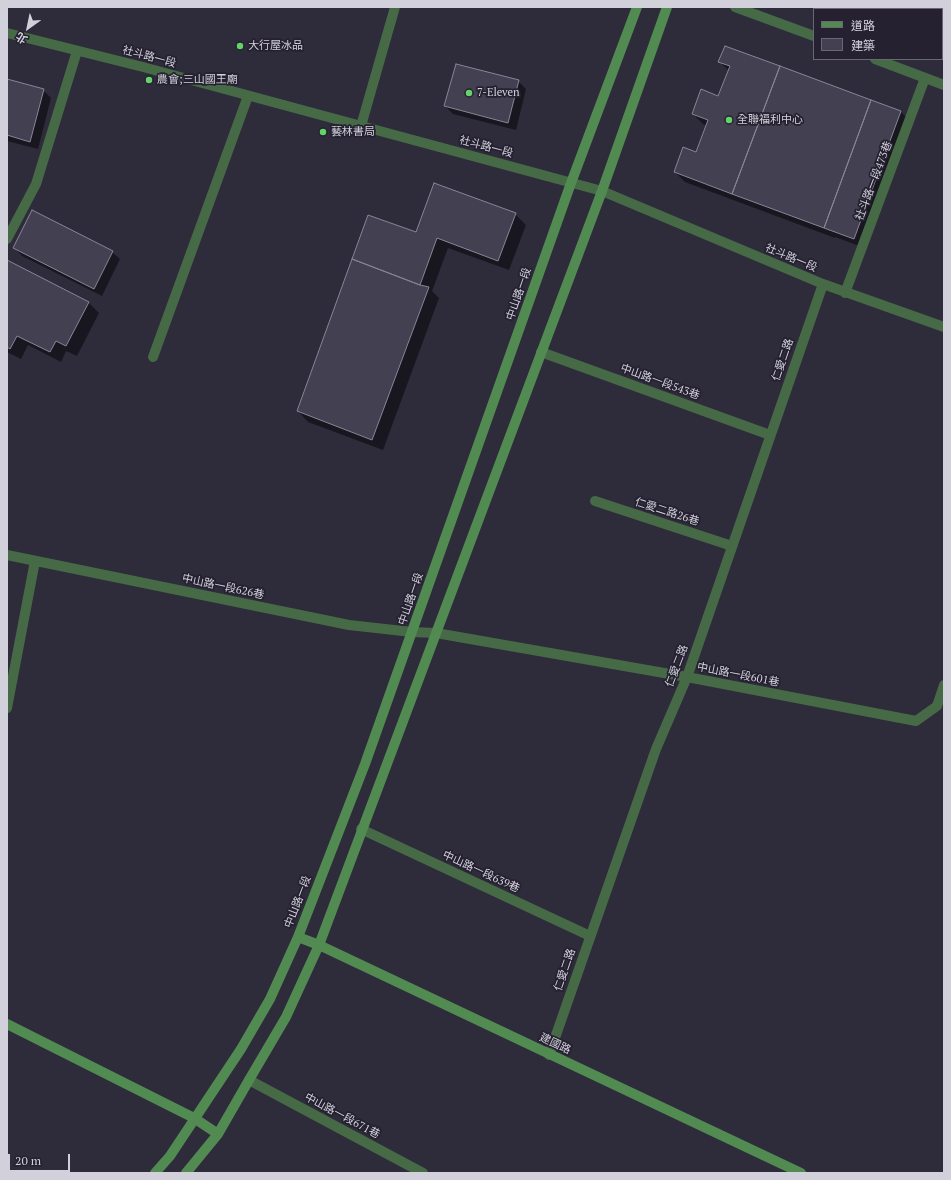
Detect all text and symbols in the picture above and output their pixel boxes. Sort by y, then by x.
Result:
north arrow [8,8,48,48]
legend [813,8,943,60]
text: 道路 [851,18,875,33]
text: 北 [13,29,30,47]
text: 建築 [851,38,875,53]
place label: 大行屋冰品 [248,39,303,53]
marker: 大行屋冰品 [235,41,245,51]
street label: 社斗路一段 [121,44,177,70]
place label: 農會;三山國王廟 [157,73,238,87]
marker: 農會;三山國王廟 [144,75,154,85]
place label: 7-Eleven [477,86,519,100]
marker: 7-Eleven [464,88,474,98]
place label: 全聯福利中心 [737,113,803,127]
marker: 全聯福利中心 [724,115,734,125]
place label: 藝林書局 [331,125,375,139]
marker: 藝林書局 [318,127,328,137]
street label: 社斗路一段 [458,134,514,160]
street label: 社斗路一段473巷 [853,140,895,222]
street label: 社斗路一段 [763,241,819,275]
street label: 中山路一段 [504,266,534,322]
street label: 仁愛二路 [770,337,796,383]
street label: 中山路一段543巷 [618,362,702,402]
street label: 仁愛二路26巷 [633,495,701,529]
street label: 中山路一段 [396,571,426,627]
street label: 中山路一段626巷 [181,572,265,602]
street label: 仁愛二路 [663,643,691,689]
street label: 中山路一段601巷 [696,661,780,689]
street label: 中山路一段639巷 [440,848,522,896]
street label: 中山路一段 [282,874,314,930]
street label: 仁愛二路 [552,947,578,993]
street label: 建國路 [537,1031,573,1057]
street label: 中山路一段671巷 [302,1091,382,1141]
scale bar [10,1146,72,1172]
text: 20 m [15,1153,41,1168]

